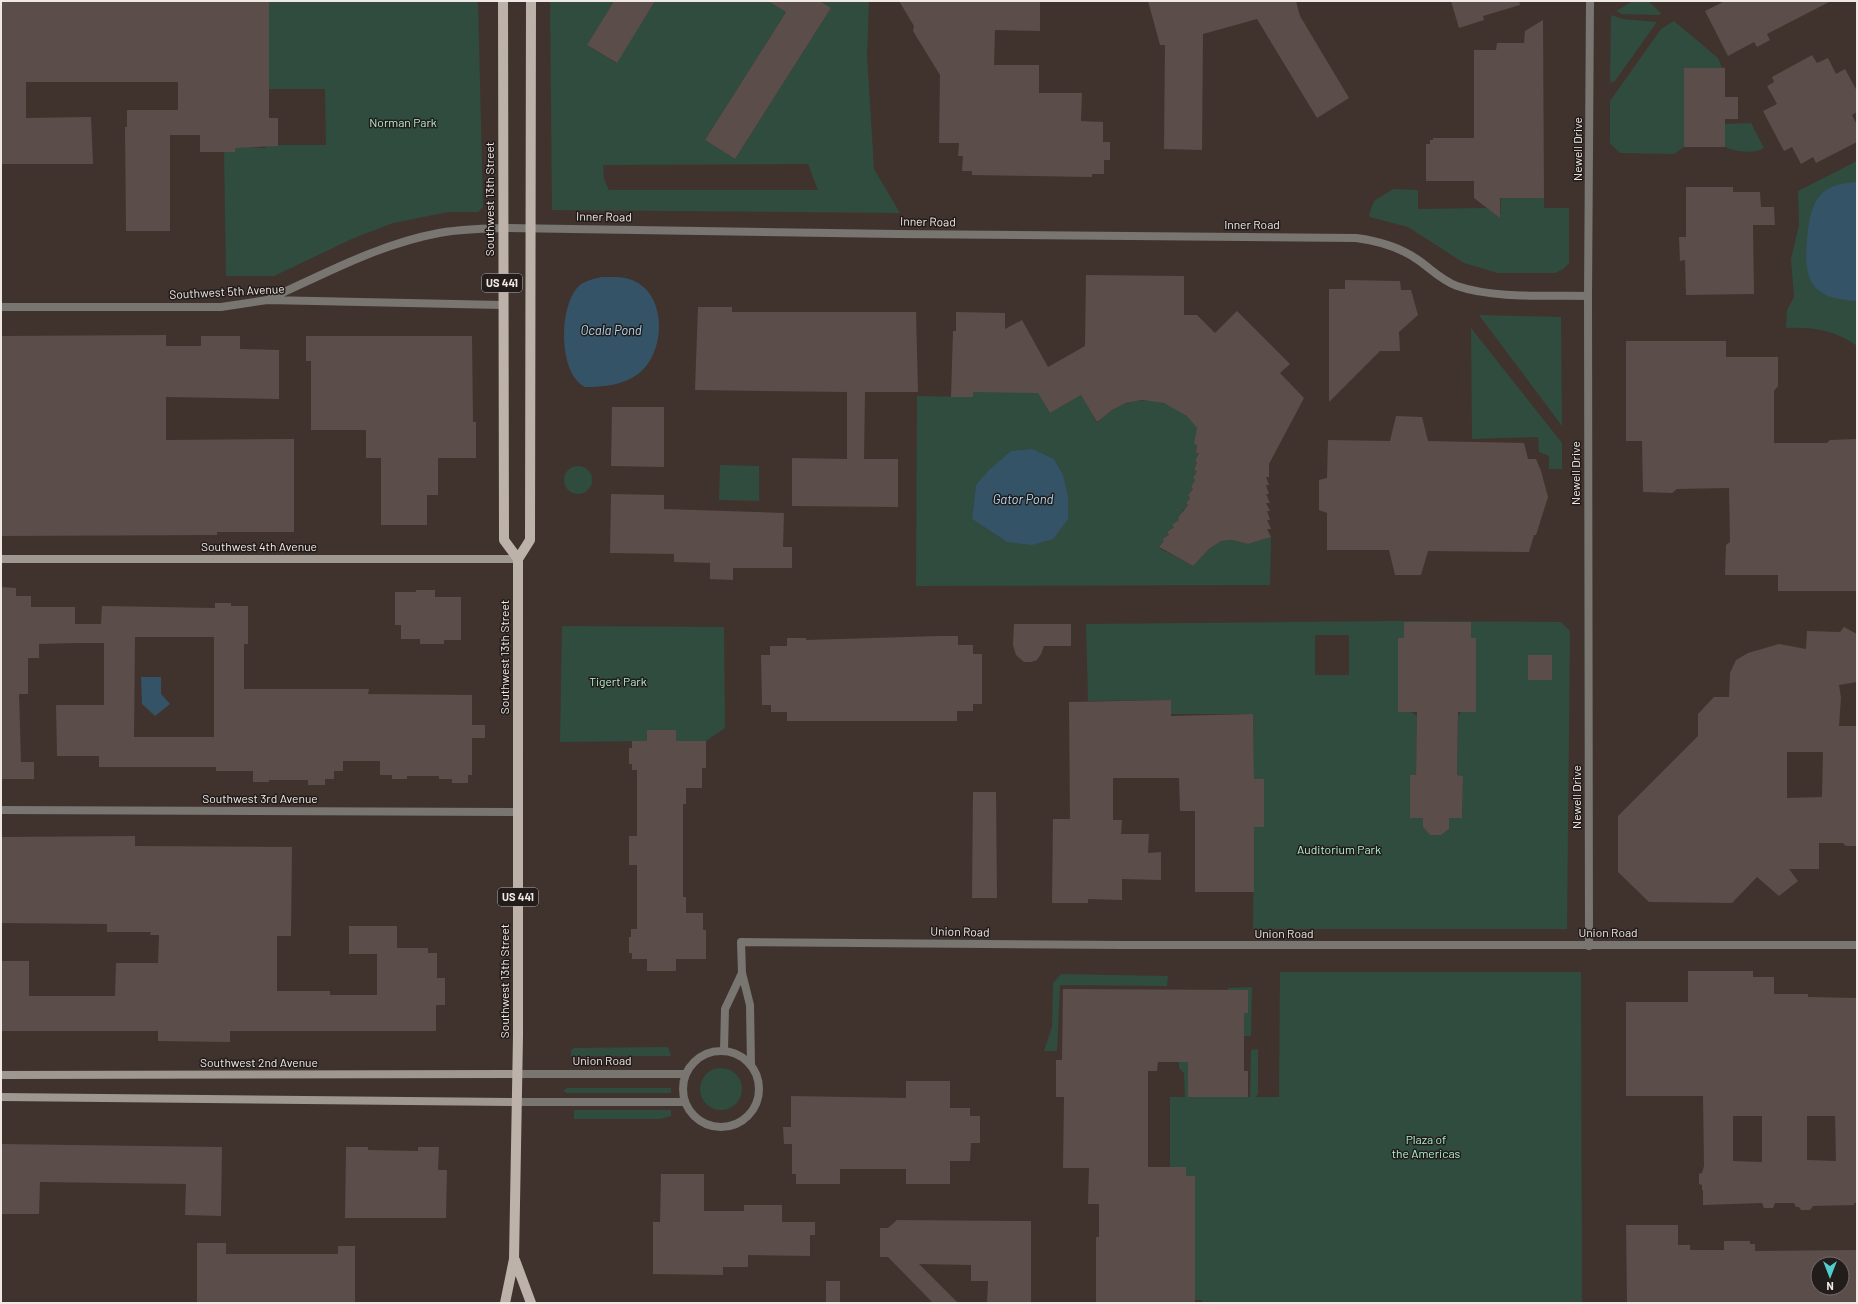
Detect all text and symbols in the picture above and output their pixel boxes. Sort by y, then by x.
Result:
park label: Norman Park [369,115,437,129]
street label: Newell Drive [1570,117,1584,181]
street label: Southwest 13th Street [482,142,496,256]
street label: Inner Road [576,209,632,223]
street label: Inner Road [900,214,956,228]
street label: Inner Road [1224,217,1280,231]
road number: US 441 [482,274,522,292]
street label: Southwest 5th Avenue [169,281,285,301]
water label: Ocala Pond [580,322,642,338]
street label: Newell Drive [1568,441,1582,505]
water label: Gator Pond [993,491,1053,507]
street label: Southwest 4th Avenue [201,539,317,553]
street label: Southwest 13th Street [497,600,511,714]
park label: Tigert Park [589,674,647,688]
street label: Newell Drive [1569,765,1583,829]
street label: Southwest 3rd Avenue [202,791,318,805]
park label: Auditorium Park [1297,842,1381,856]
road number: US 441 [498,888,538,906]
street label: Union Road [930,923,990,939]
street label: Southwest 13th Street [497,924,511,1038]
street label: Union Road [1578,925,1638,939]
street label: Union Road [1254,926,1314,940]
street label: Union Road [572,1053,632,1067]
street label: Southwest 2nd Avenue [200,1055,318,1069]
park label: Plaza of the Americas [1392,1132,1461,1160]
north arrow [1810,1256,1850,1296]
text: N [1826,1280,1834,1293]

